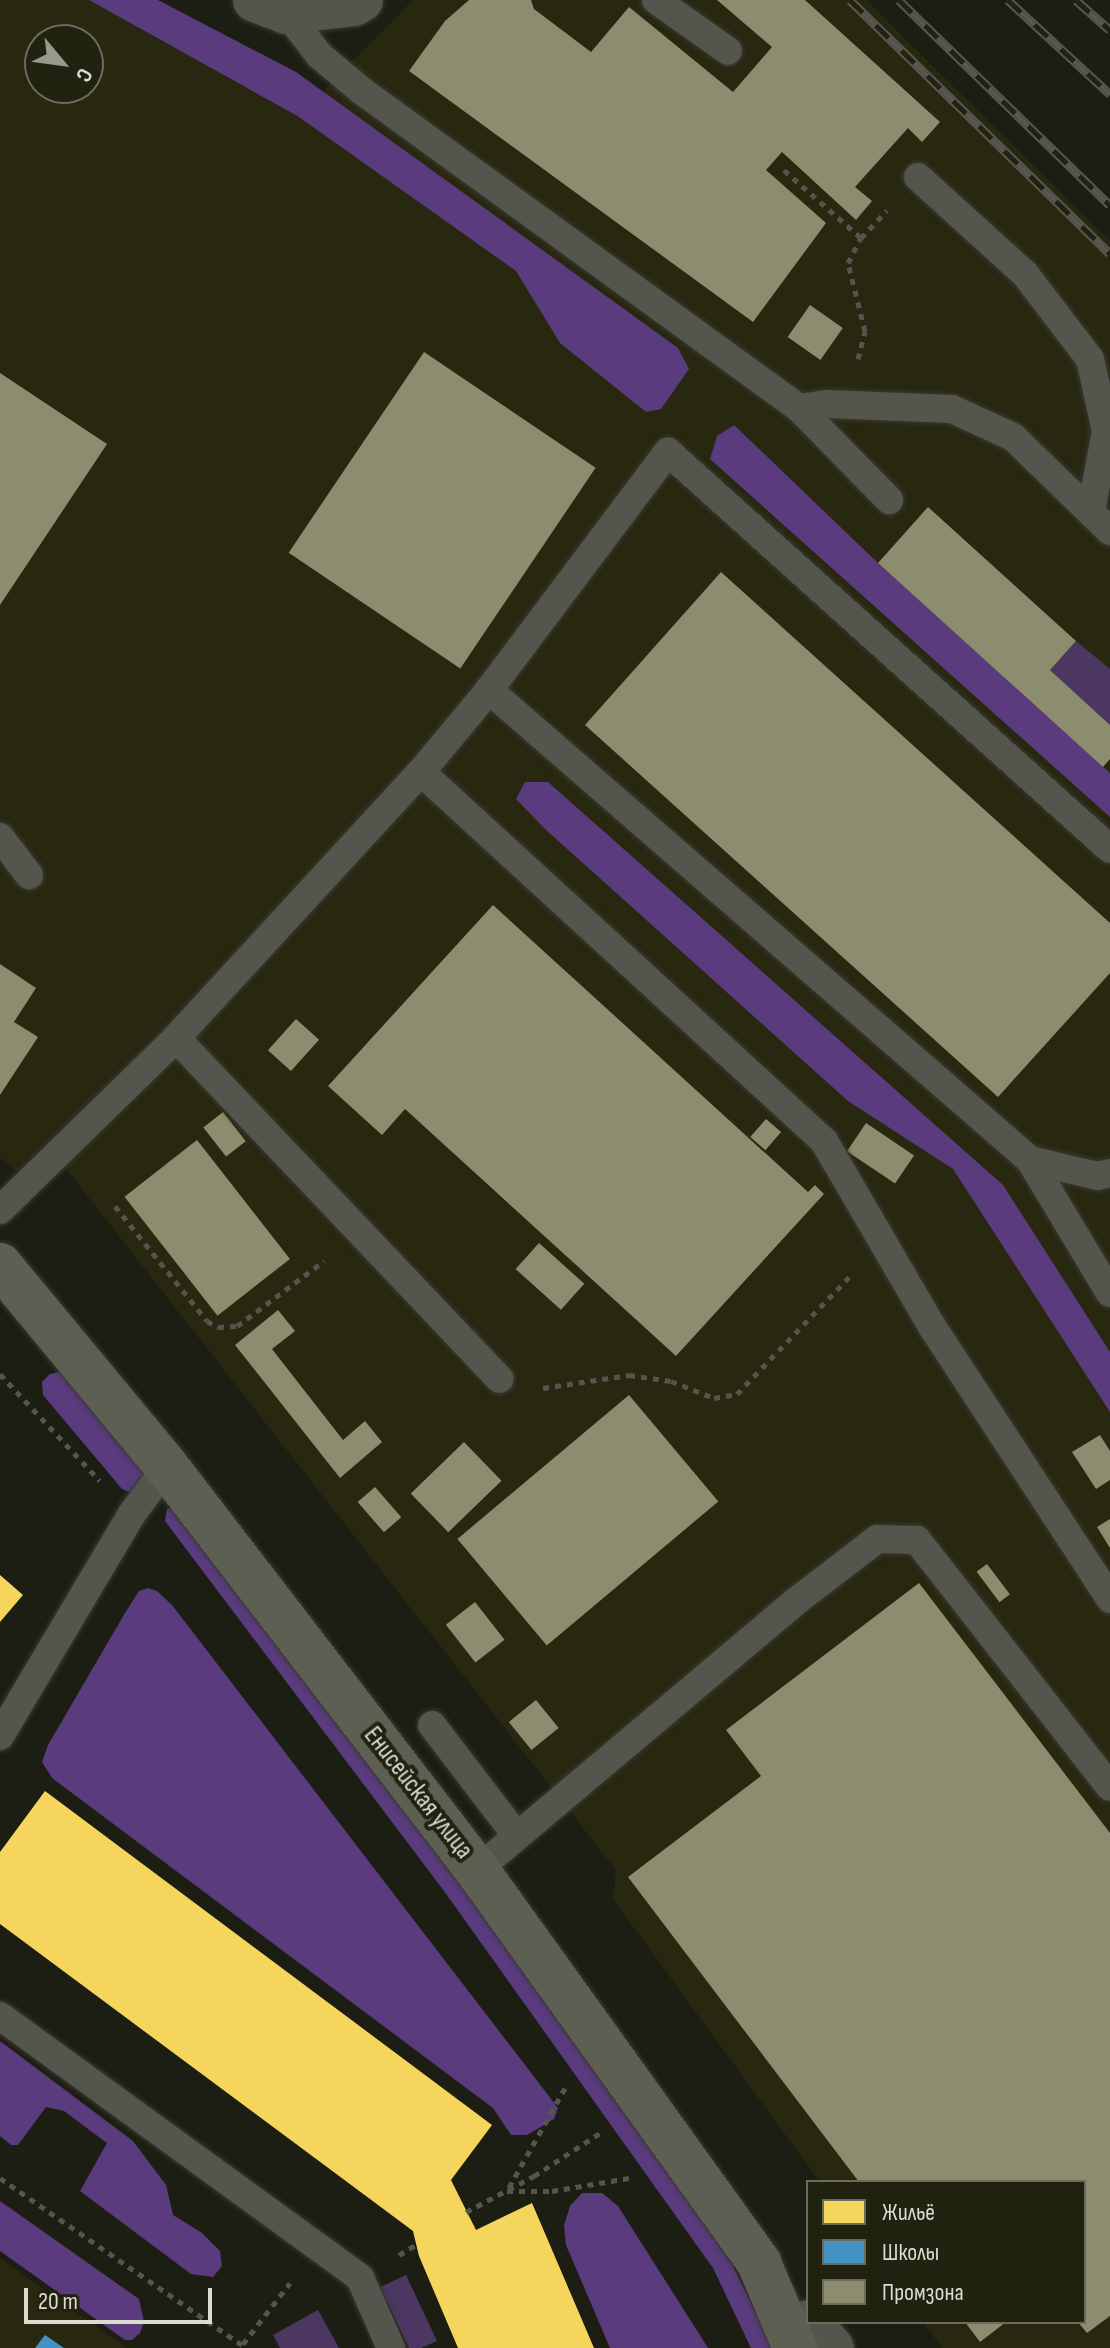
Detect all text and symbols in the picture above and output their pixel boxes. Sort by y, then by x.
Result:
north arrow [24,24,104,104]
text: С [69,63,98,86]
street label: Енисейская улица [357,1721,479,1865]
legend [806,2180,1086,2324]
text: Жильё [882,2198,935,2227]
text: Школы [882,2238,939,2267]
scale bar [28,2272,216,2322]
text: Промзона [882,2278,964,2307]
text: 20 m [38,2287,78,2316]

